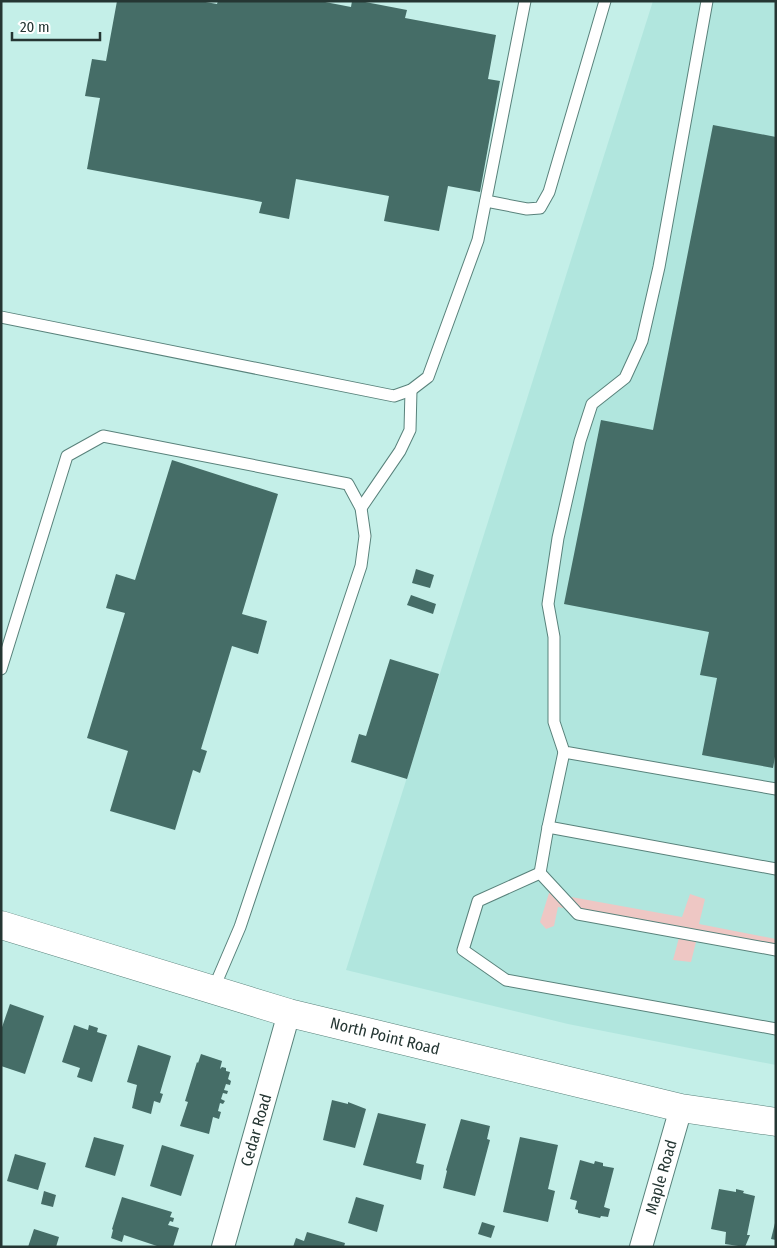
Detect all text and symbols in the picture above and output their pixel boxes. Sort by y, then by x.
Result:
scale bar [12,10,100,42]
text: 20 m [20,18,50,36]
street label: North Point Road [328,1013,442,1059]
street label: Cedar Road [237,1092,275,1168]
street label: Maple Road [641,1138,681,1216]

